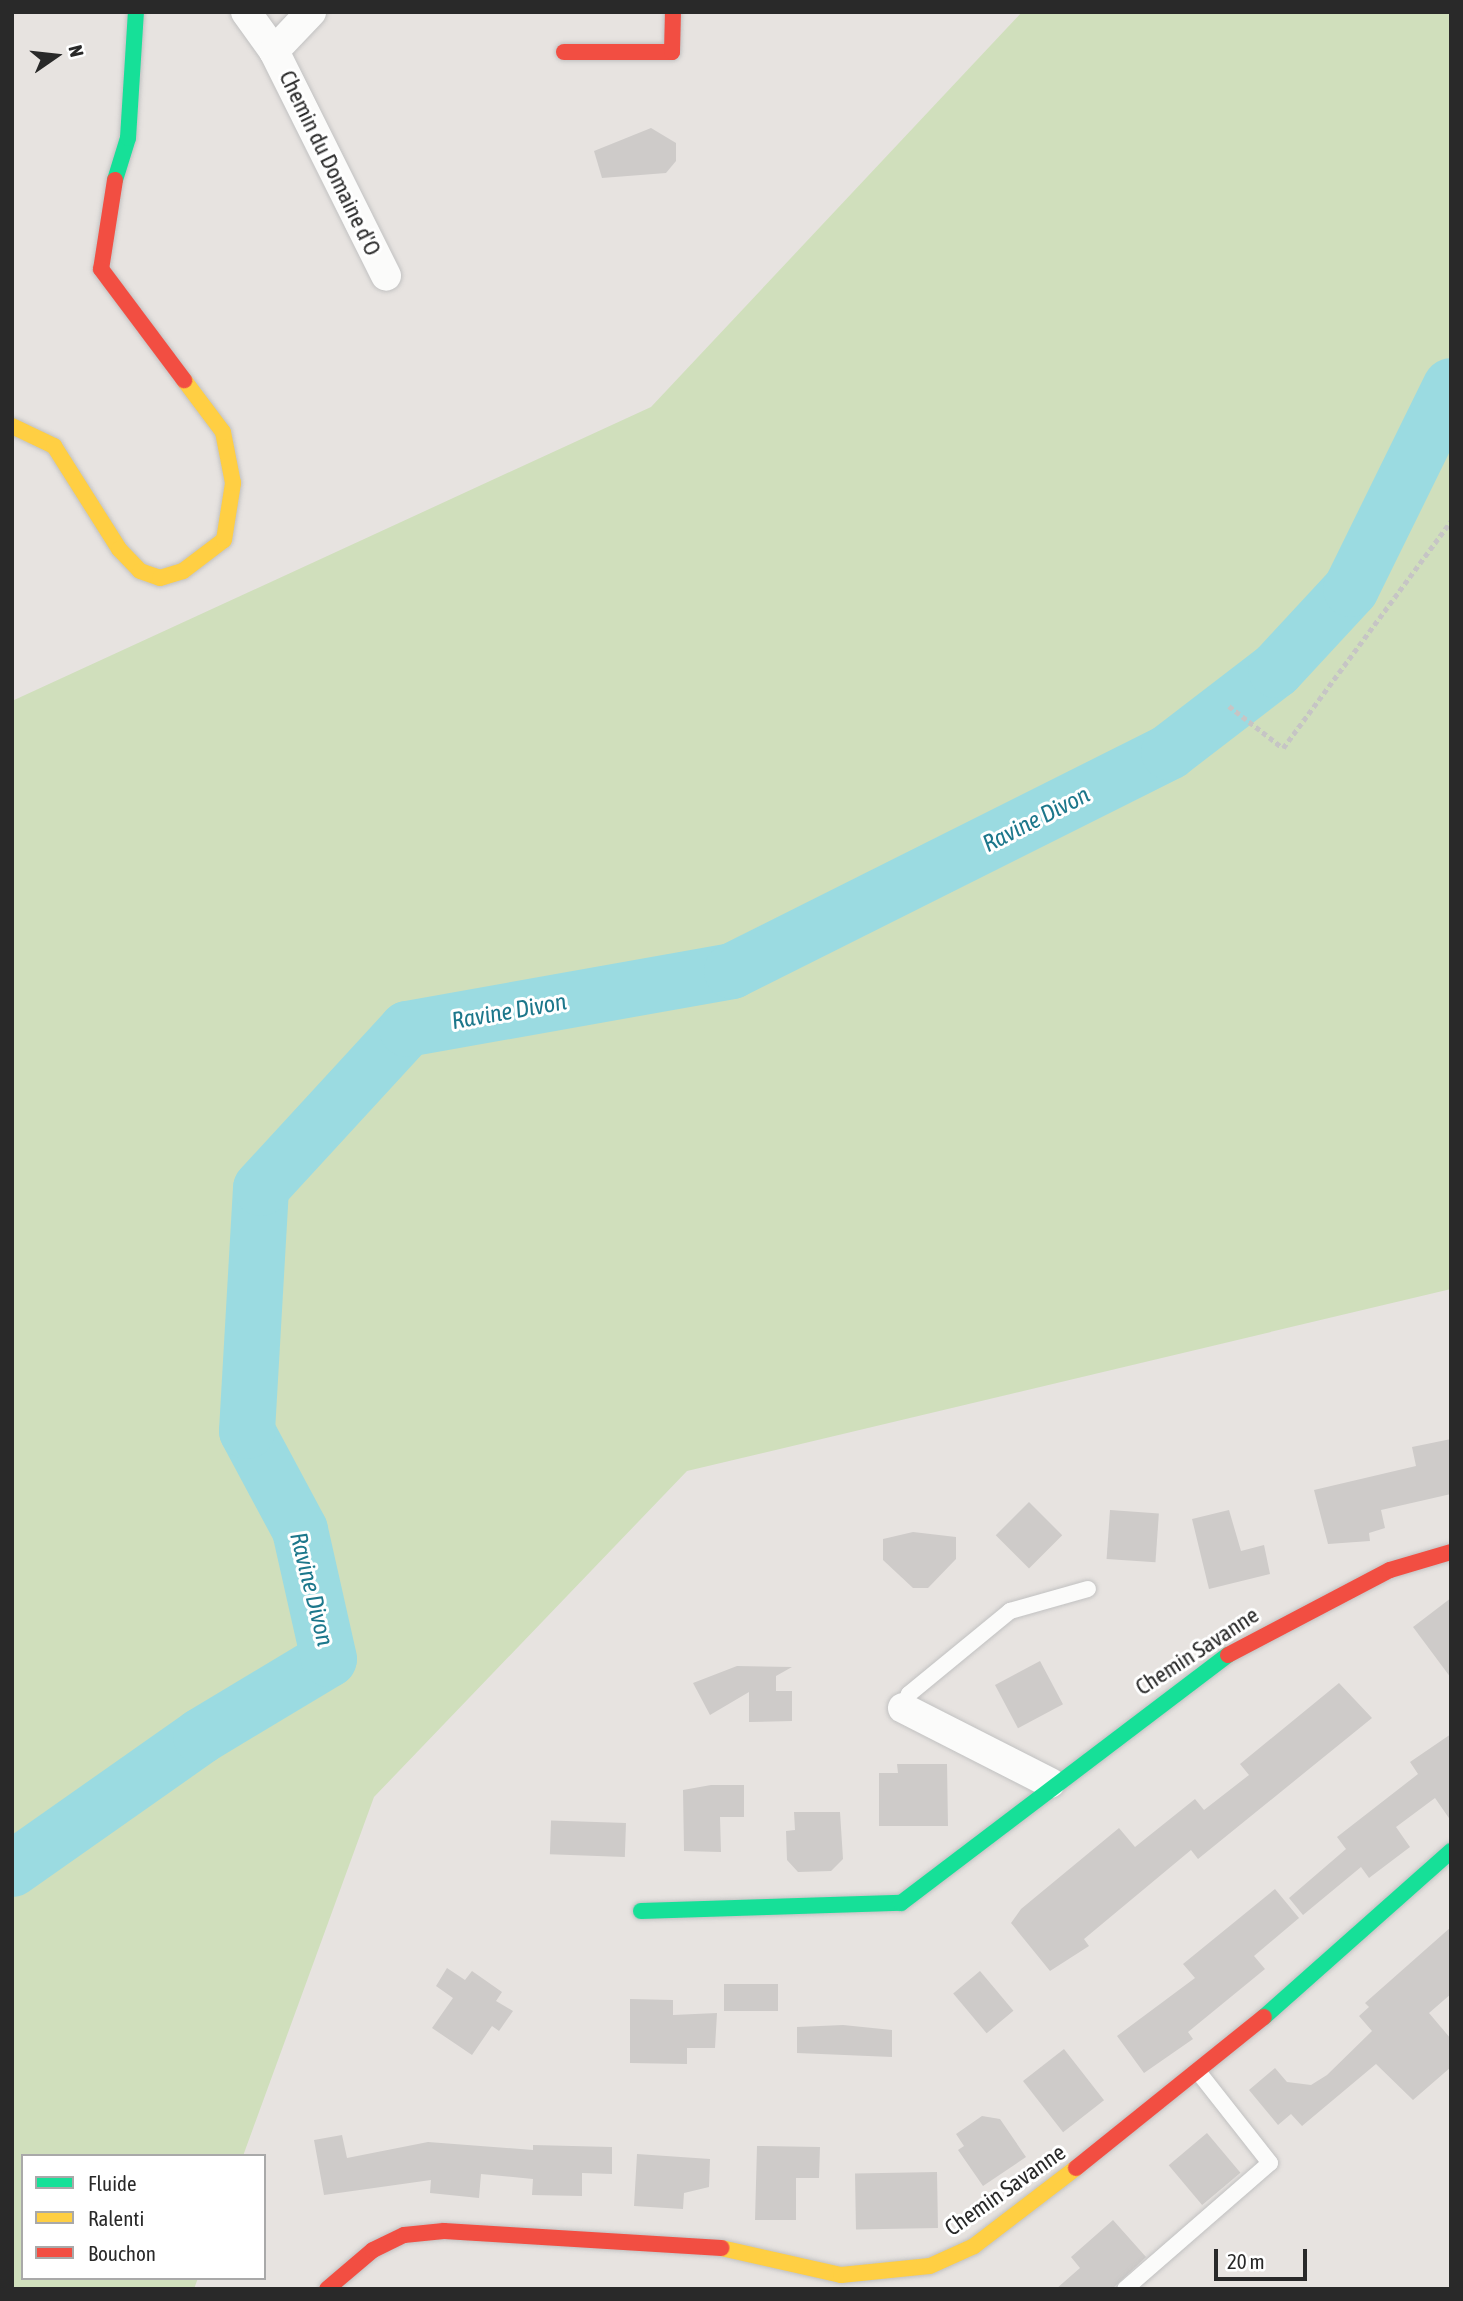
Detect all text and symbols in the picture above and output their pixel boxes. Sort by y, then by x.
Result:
north arrow [21,21,91,91]
text: N [64,43,88,59]
street label: Chemin du Domaine d'O [273,66,387,260]
water label: Ravine Divon [978,780,1094,858]
water label: Ravine Divon [449,987,569,1035]
water label: Ravine Divon [284,1529,340,1649]
street label: Chemin Savanne [1130,1601,1264,1701]
street label: Chemin Savanne [939,2138,1071,2242]
legend [21,2154,266,2280]
text: Fluide [88,2171,137,2195]
text: Ralenti [88,2206,144,2230]
scale bar [1218,2234,1311,2278]
text: Bouchon [88,2241,156,2265]
text: 20 m [1227,2249,1265,2273]

